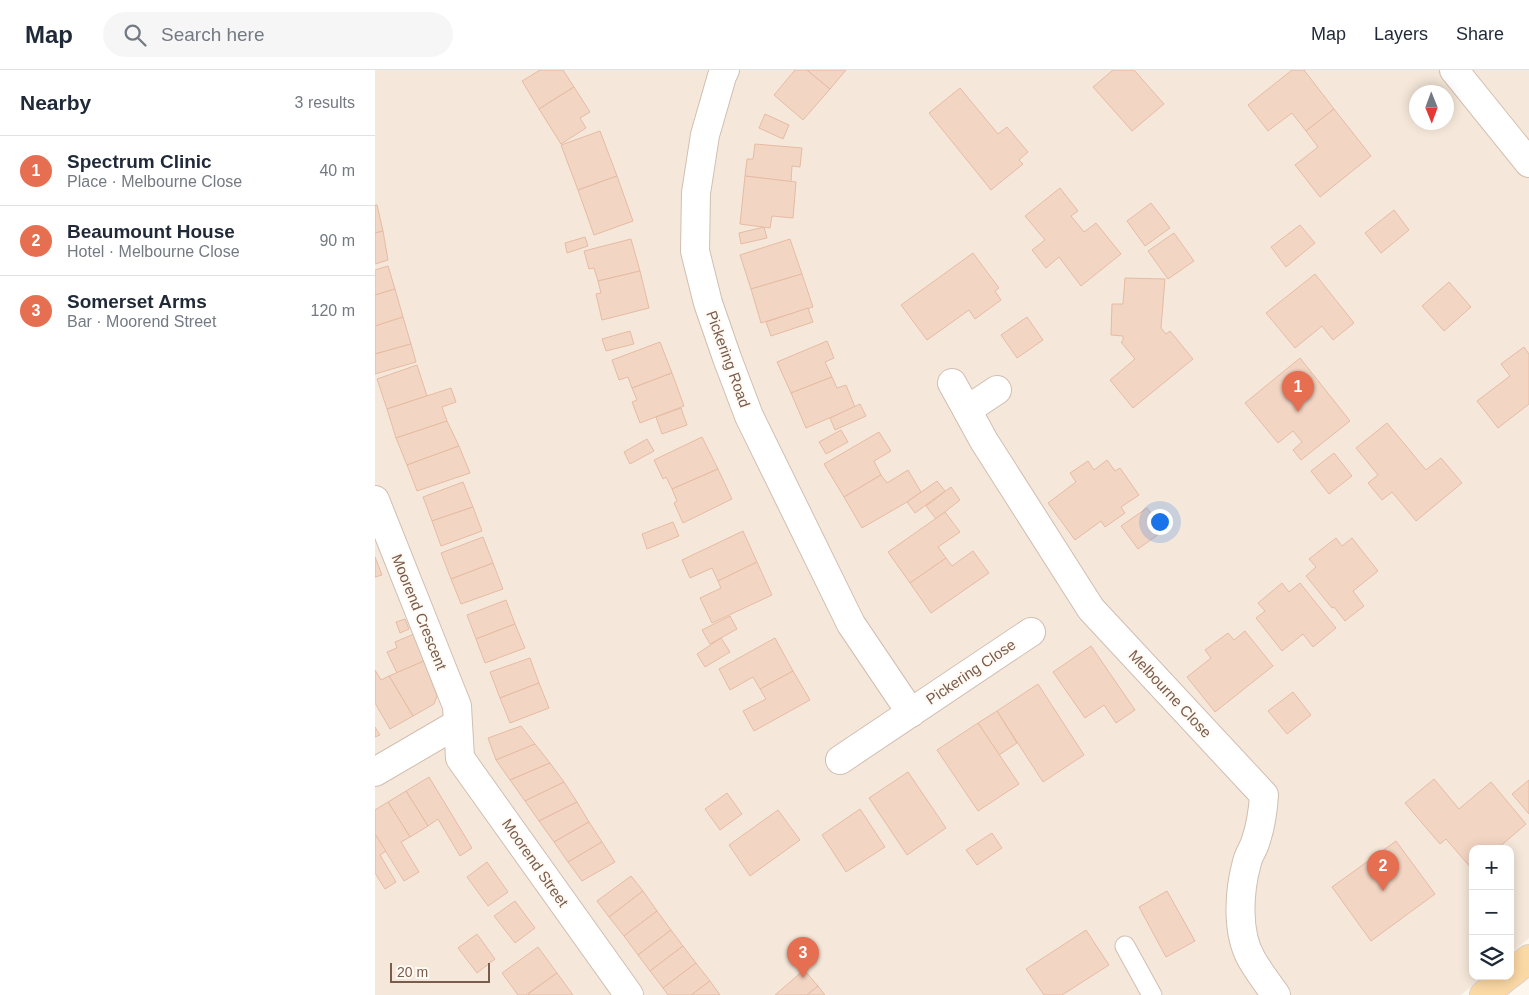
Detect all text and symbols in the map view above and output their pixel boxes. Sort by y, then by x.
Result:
search box [103,12,453,57]
text: Map [25,21,73,48]
icon: search [121,21,149,49]
text: Search here [161,24,265,45]
text: Map [1311,24,1346,44]
text: Layers [1374,24,1428,44]
text: Share [1456,24,1504,44]
north arrow [1409,85,1454,130]
text: Nearby [20,91,91,114]
text: 3 results [295,94,355,111]
text: Spectrum Clinic [67,151,212,172]
text: 1 [32,162,40,179]
text: 40 m [319,162,355,179]
text: Place · Melbourne Close [67,173,242,190]
text: Beaumount House [67,221,235,242]
text: 2 [32,232,40,249]
text: 90 m [319,232,355,249]
text: Hotel · Melbourne Close [67,243,240,260]
text: Somerset Arms [67,291,207,312]
text: 3 [32,302,40,319]
text: 120 m [311,302,355,319]
street label: Pickering Road [703,308,754,410]
text: Bar · Moorend Street [67,313,216,330]
pin: 1 [1282,371,1314,412]
your location [1147,509,1173,535]
street label: Moorend Crescent [388,551,451,673]
street label: Pickering Close [923,635,1019,708]
street label: Melbourne Close [1125,646,1215,741]
street label: Moorend Street [499,815,572,911]
map controls [1469,845,1514,980]
button: + [1469,845,1514,890]
pin: 2 [1367,850,1399,891]
button: − [1469,890,1514,935]
button: layers [1469,935,1514,980]
pin: 3 [787,937,819,978]
scale bar [390,960,490,983]
text: 20 m [397,964,428,980]

